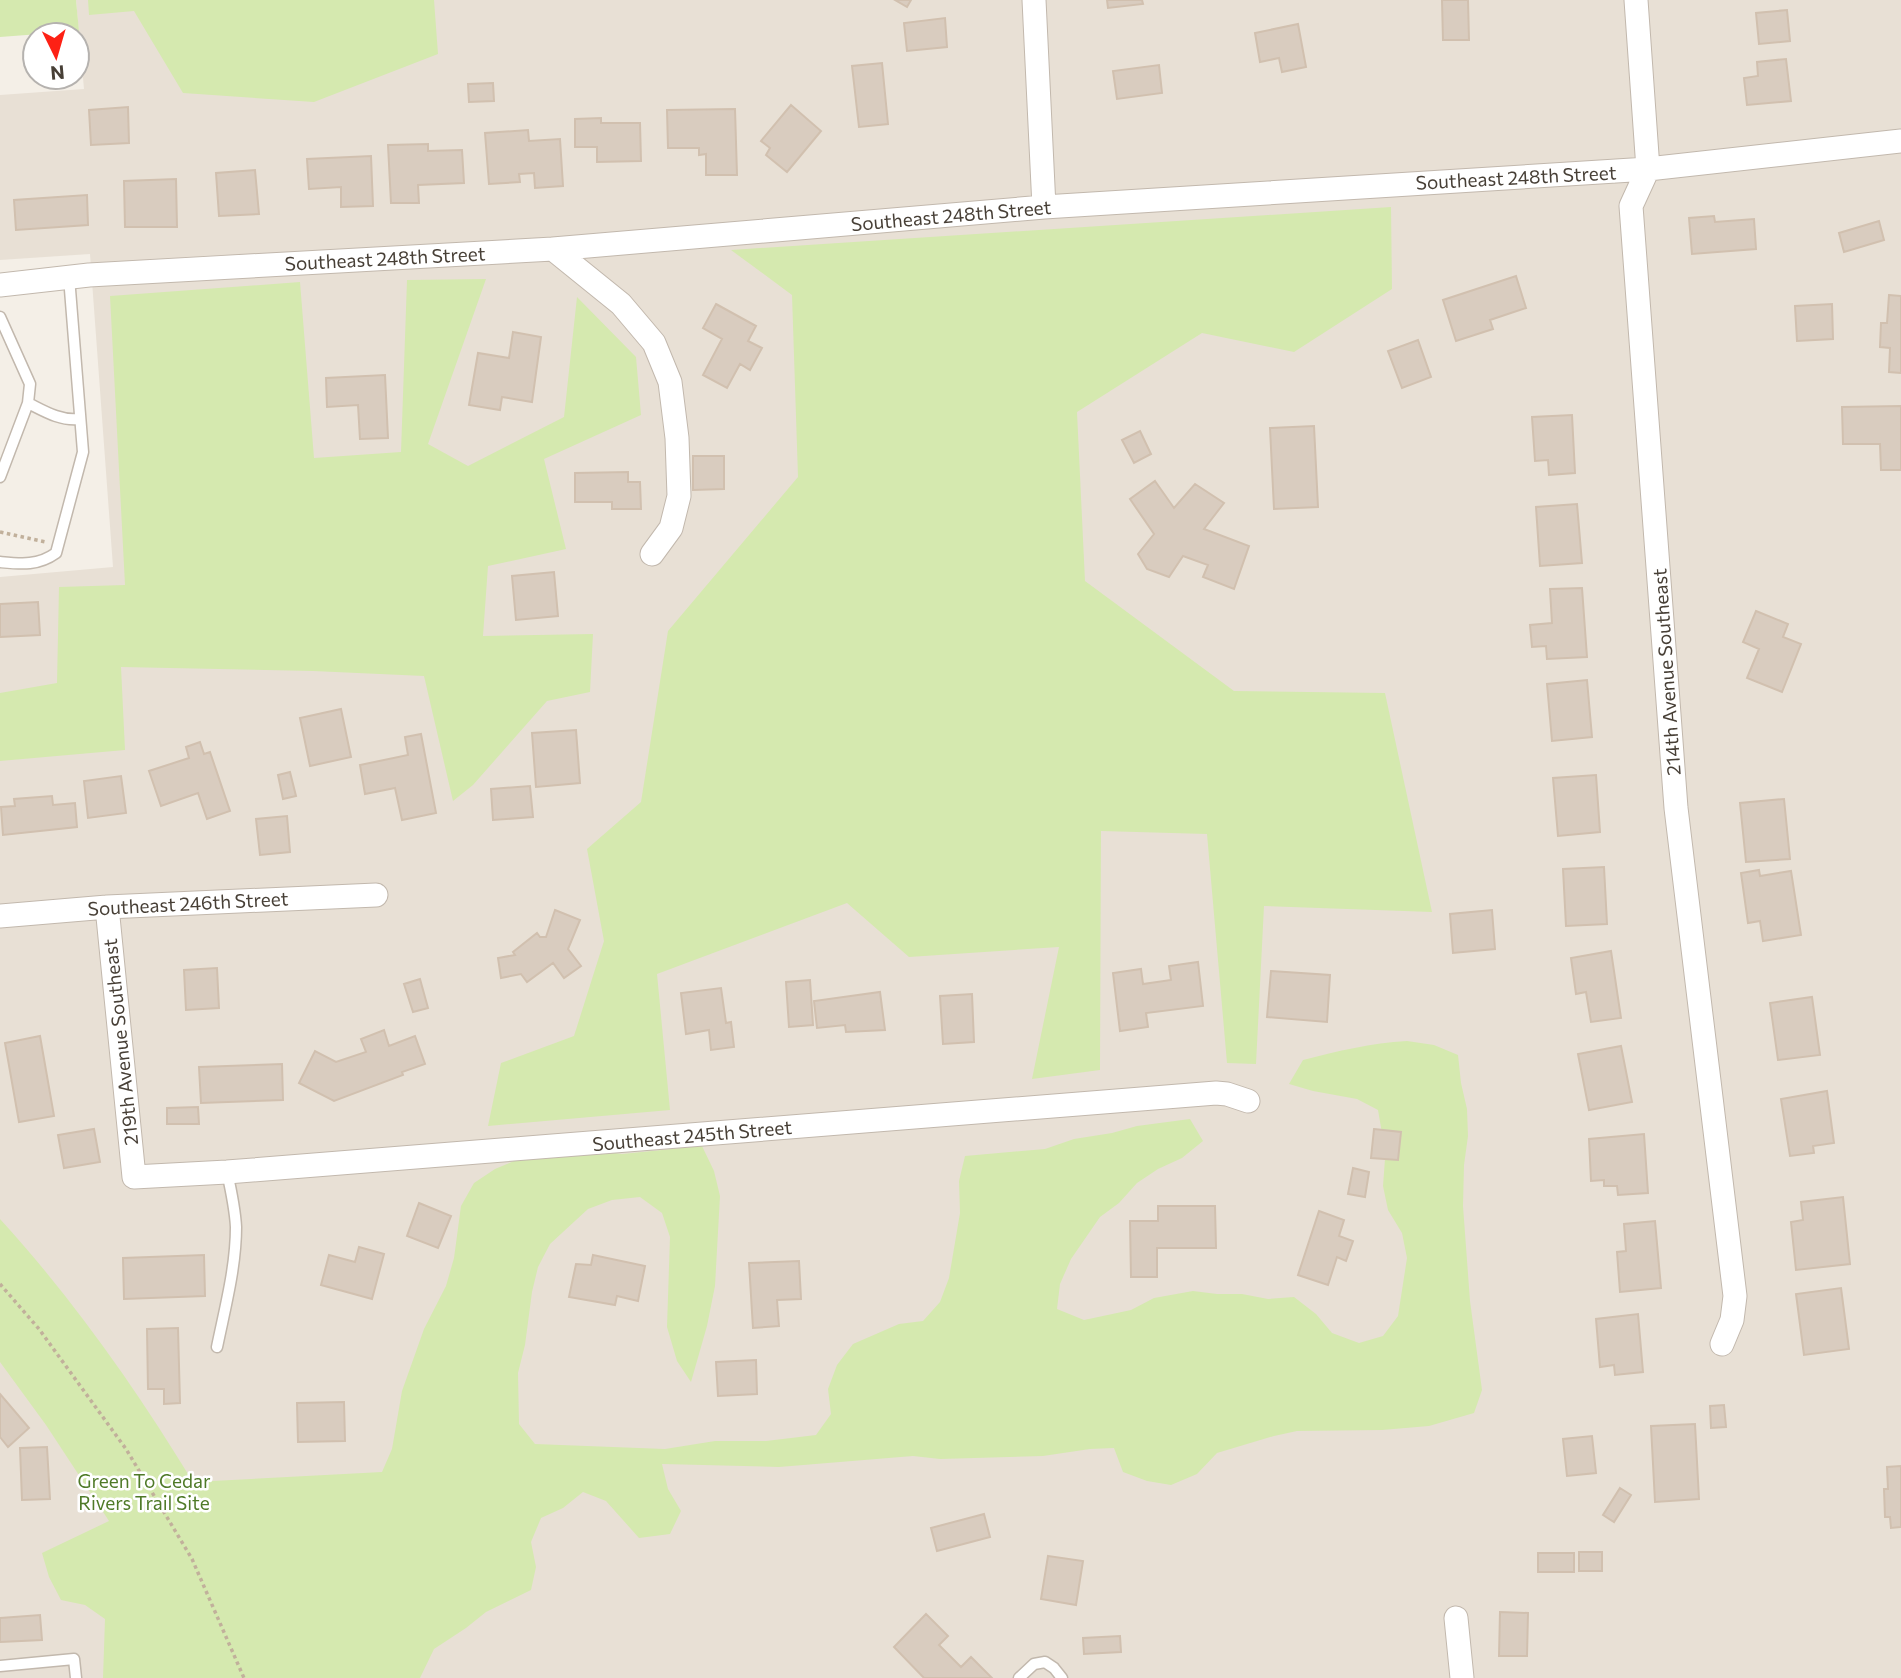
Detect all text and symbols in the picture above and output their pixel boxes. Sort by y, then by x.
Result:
north arrow [21,21,91,91]
text: N [49,61,66,86]
street label: Southeast 248th Street [1415,160,1617,194]
street label: Southeast 248th Street [850,195,1052,235]
street label: Southeast 248th Street [284,241,486,275]
street label: 214th Avenue Southeast [1647,568,1685,776]
street label: Southeast 246th Street [87,886,289,920]
street label: 219th Avenue Southeast [98,937,142,1146]
street label: Southeast 245th Street [591,1115,793,1155]
park label: Green To Cedar Rivers Trail Site [78,1469,211,1514]

